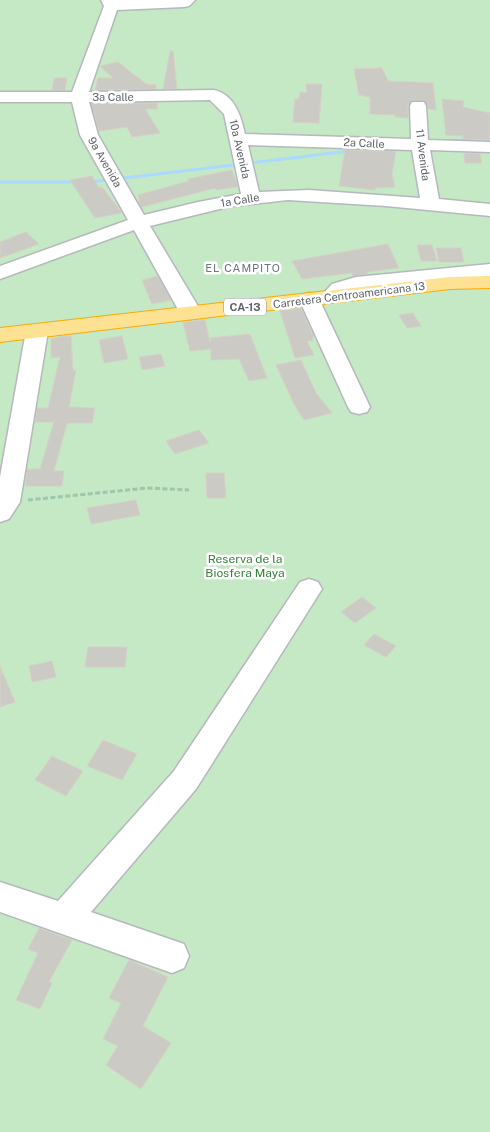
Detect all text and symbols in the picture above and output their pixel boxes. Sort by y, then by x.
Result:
street label: 3a Calle [92,91,134,103]
street label: 10a Avenida [227,118,253,180]
street label: 11 Avenida [414,128,432,182]
street label: 9a Avenida [86,135,124,189]
street label: 2a Calle [343,136,385,150]
street label: 1a Calle [220,191,260,209]
district label: EL CAMPITO [205,262,281,274]
street label: Carretera Centroamericana 13 [272,280,426,310]
road number: CA-13 [224,298,266,316]
park label: Reserva de la Biosfera Maya [205,552,285,580]

